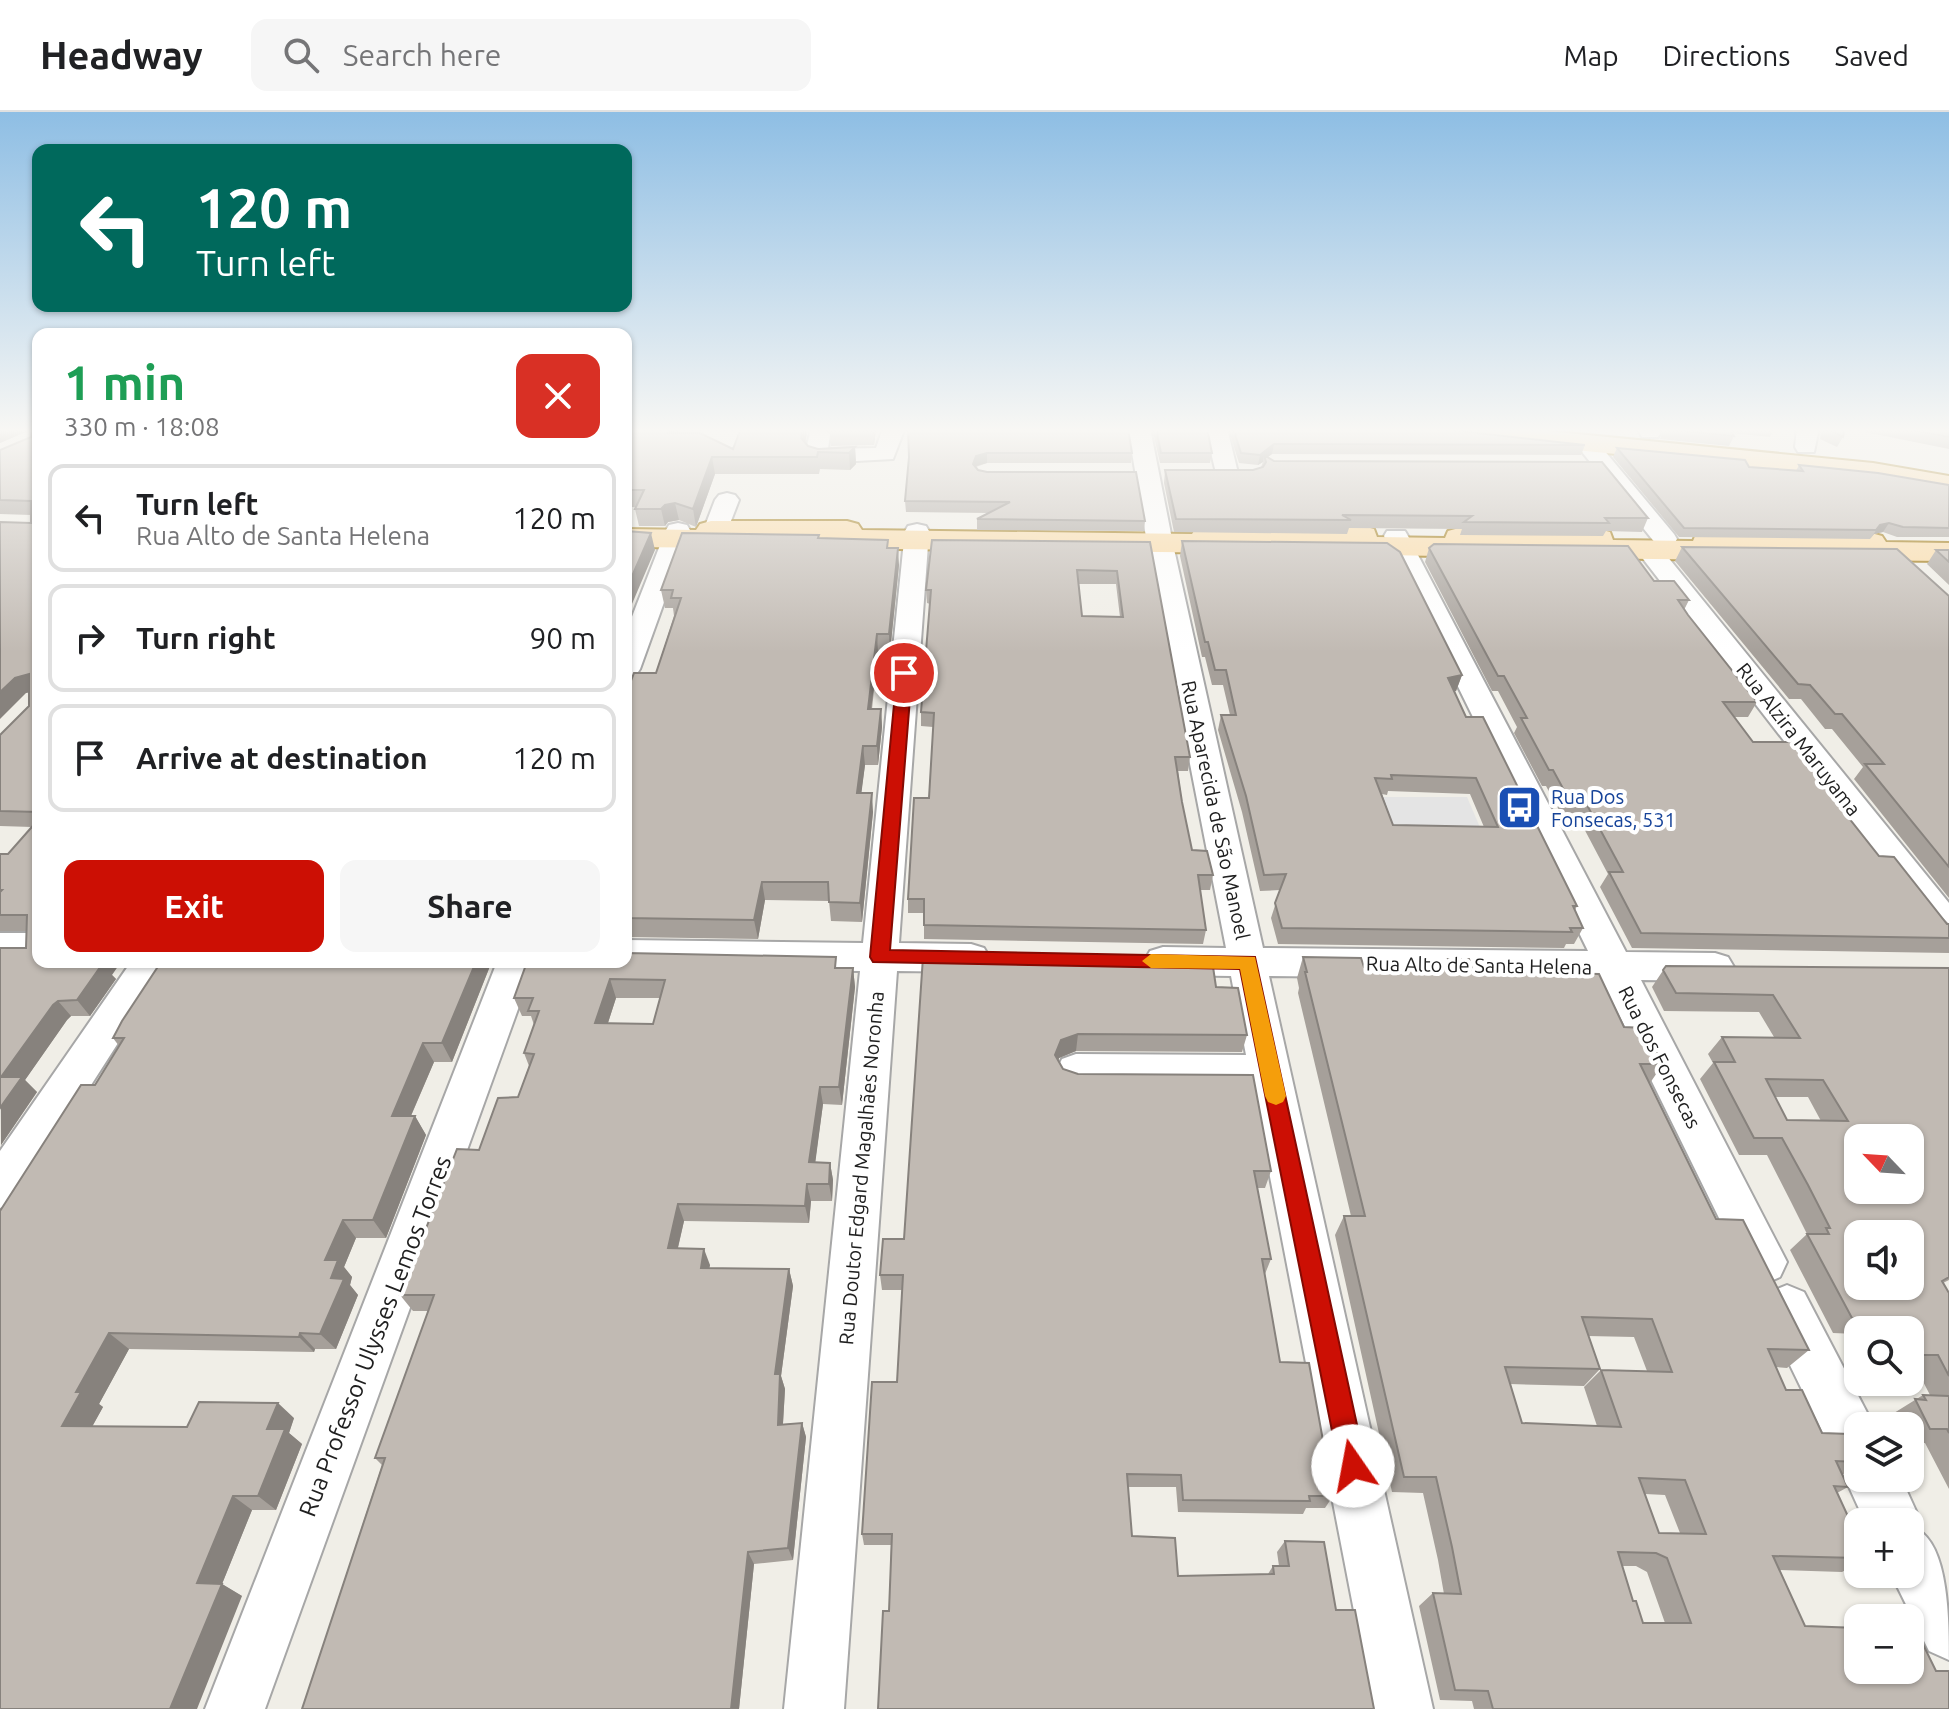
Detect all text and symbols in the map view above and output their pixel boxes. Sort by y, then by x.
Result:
search box [251,19,811,91]
icon: search [279,33,323,77]
text: Headway [40,34,203,76]
text: Search here [343,38,501,72]
text: Map [1563,40,1619,71]
text: Directions [1663,40,1790,71]
text: Saved [1834,40,1909,71]
icon: left [64,176,168,280]
text: 120 m [196,176,352,239]
text: Turn left [196,242,335,283]
button: close [516,354,600,438]
text: 1 min [64,355,185,409]
text: 330 m · 18:08 [64,412,220,441]
text: Turn left [136,487,258,521]
icon: left [68,496,112,540]
text: 120 m [512,501,596,535]
text: Rua Alto de Santa Helena [136,521,430,550]
icon: right [68,616,112,660]
text: Turn right [136,621,276,655]
text: 90 m [529,621,596,655]
pin [870,639,938,707]
icon: arrive [882,651,926,695]
street label: Rua Alzira Maruyama [1732,658,1866,820]
street label: Rua Aparecida de São Manoel [1177,678,1255,942]
icon: arrive [68,736,112,780]
text: Arrive at destination [136,741,428,775]
text: 120 m [512,741,596,775]
bus stop icon: Rua Dos Fonsecas, 531 [1496,783,1544,831]
place label: Rua Dos Fonsecas, 531 [1551,785,1676,831]
button: Exit [64,860,324,952]
button: Share [340,860,600,952]
street label: Rua Alto de Santa Helena [1366,952,1592,978]
street label: Rua dos Fonsecas [1614,982,1706,1132]
street label: Rua Doutor Edgard Magalhães Noronha [834,990,888,1346]
north arrow [1844,1124,1924,1204]
map controls [1844,1124,1924,1684]
street label: Rua Professor Ulysses Lemos Torres [294,1152,456,1520]
button: sound [1844,1220,1924,1300]
button: search [1844,1316,1924,1396]
button: layers [1844,1412,1924,1492]
position arrow [1311,1424,1395,1508]
button: + [1844,1508,1924,1588]
button: − [1844,1604,1924,1684]

